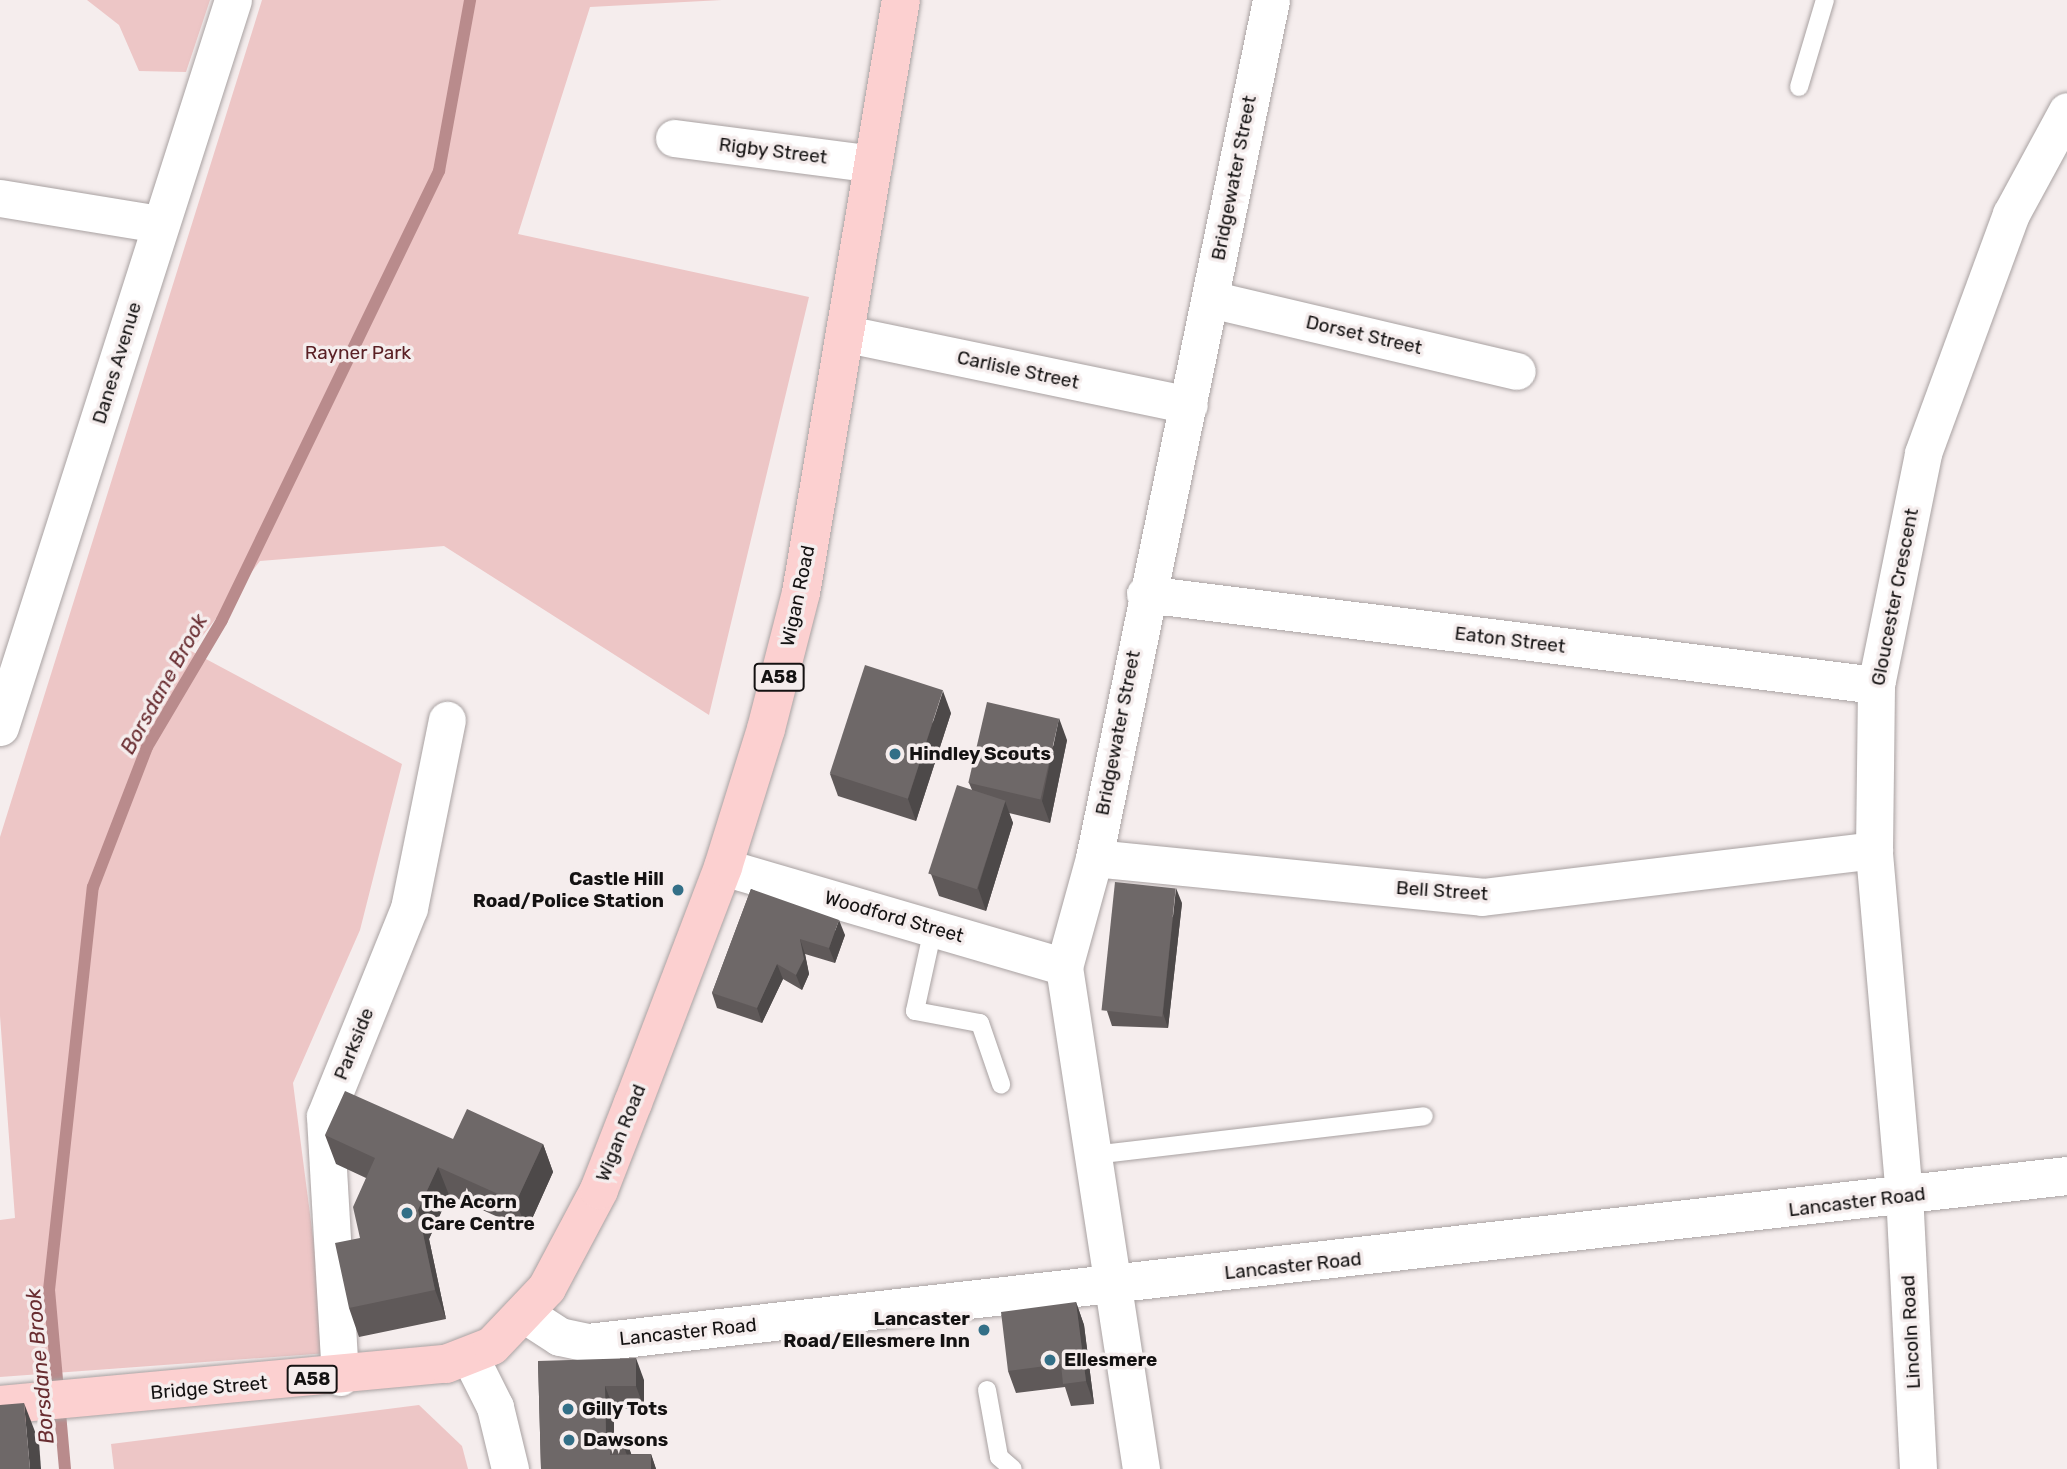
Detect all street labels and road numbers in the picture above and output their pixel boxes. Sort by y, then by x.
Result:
street label: Bridgewater Street [1207,93,1261,263]
street label: Rigby Street [717,133,829,169]
street label: Danes Avenue [88,299,146,427]
street label: Dorset Street [1304,311,1424,359]
street label: Carlisle Street [955,346,1081,394]
street label: Gloucester Crescent [1867,506,1923,688]
street label: Wigan Road [776,543,820,649]
street label: Eaton Street [1453,622,1567,658]
street label: Bridgewater Street [1091,648,1145,818]
road number: A58 [753,662,805,692]
street label: Bell Street [1395,876,1489,906]
street label: Woodford Street [822,886,966,948]
street label: Parkside [329,1005,379,1083]
street label: Wigan Road [591,1081,651,1185]
street label: Lancaster Road [1787,1182,1927,1222]
street label: Lancaster Road [1223,1247,1363,1285]
street label: Lincoln Road [1897,1274,1925,1390]
street label: Lancaster Road [618,1313,758,1351]
road number: A58 [286,1364,338,1394]
street label: Bridge Street [150,1372,268,1404]

